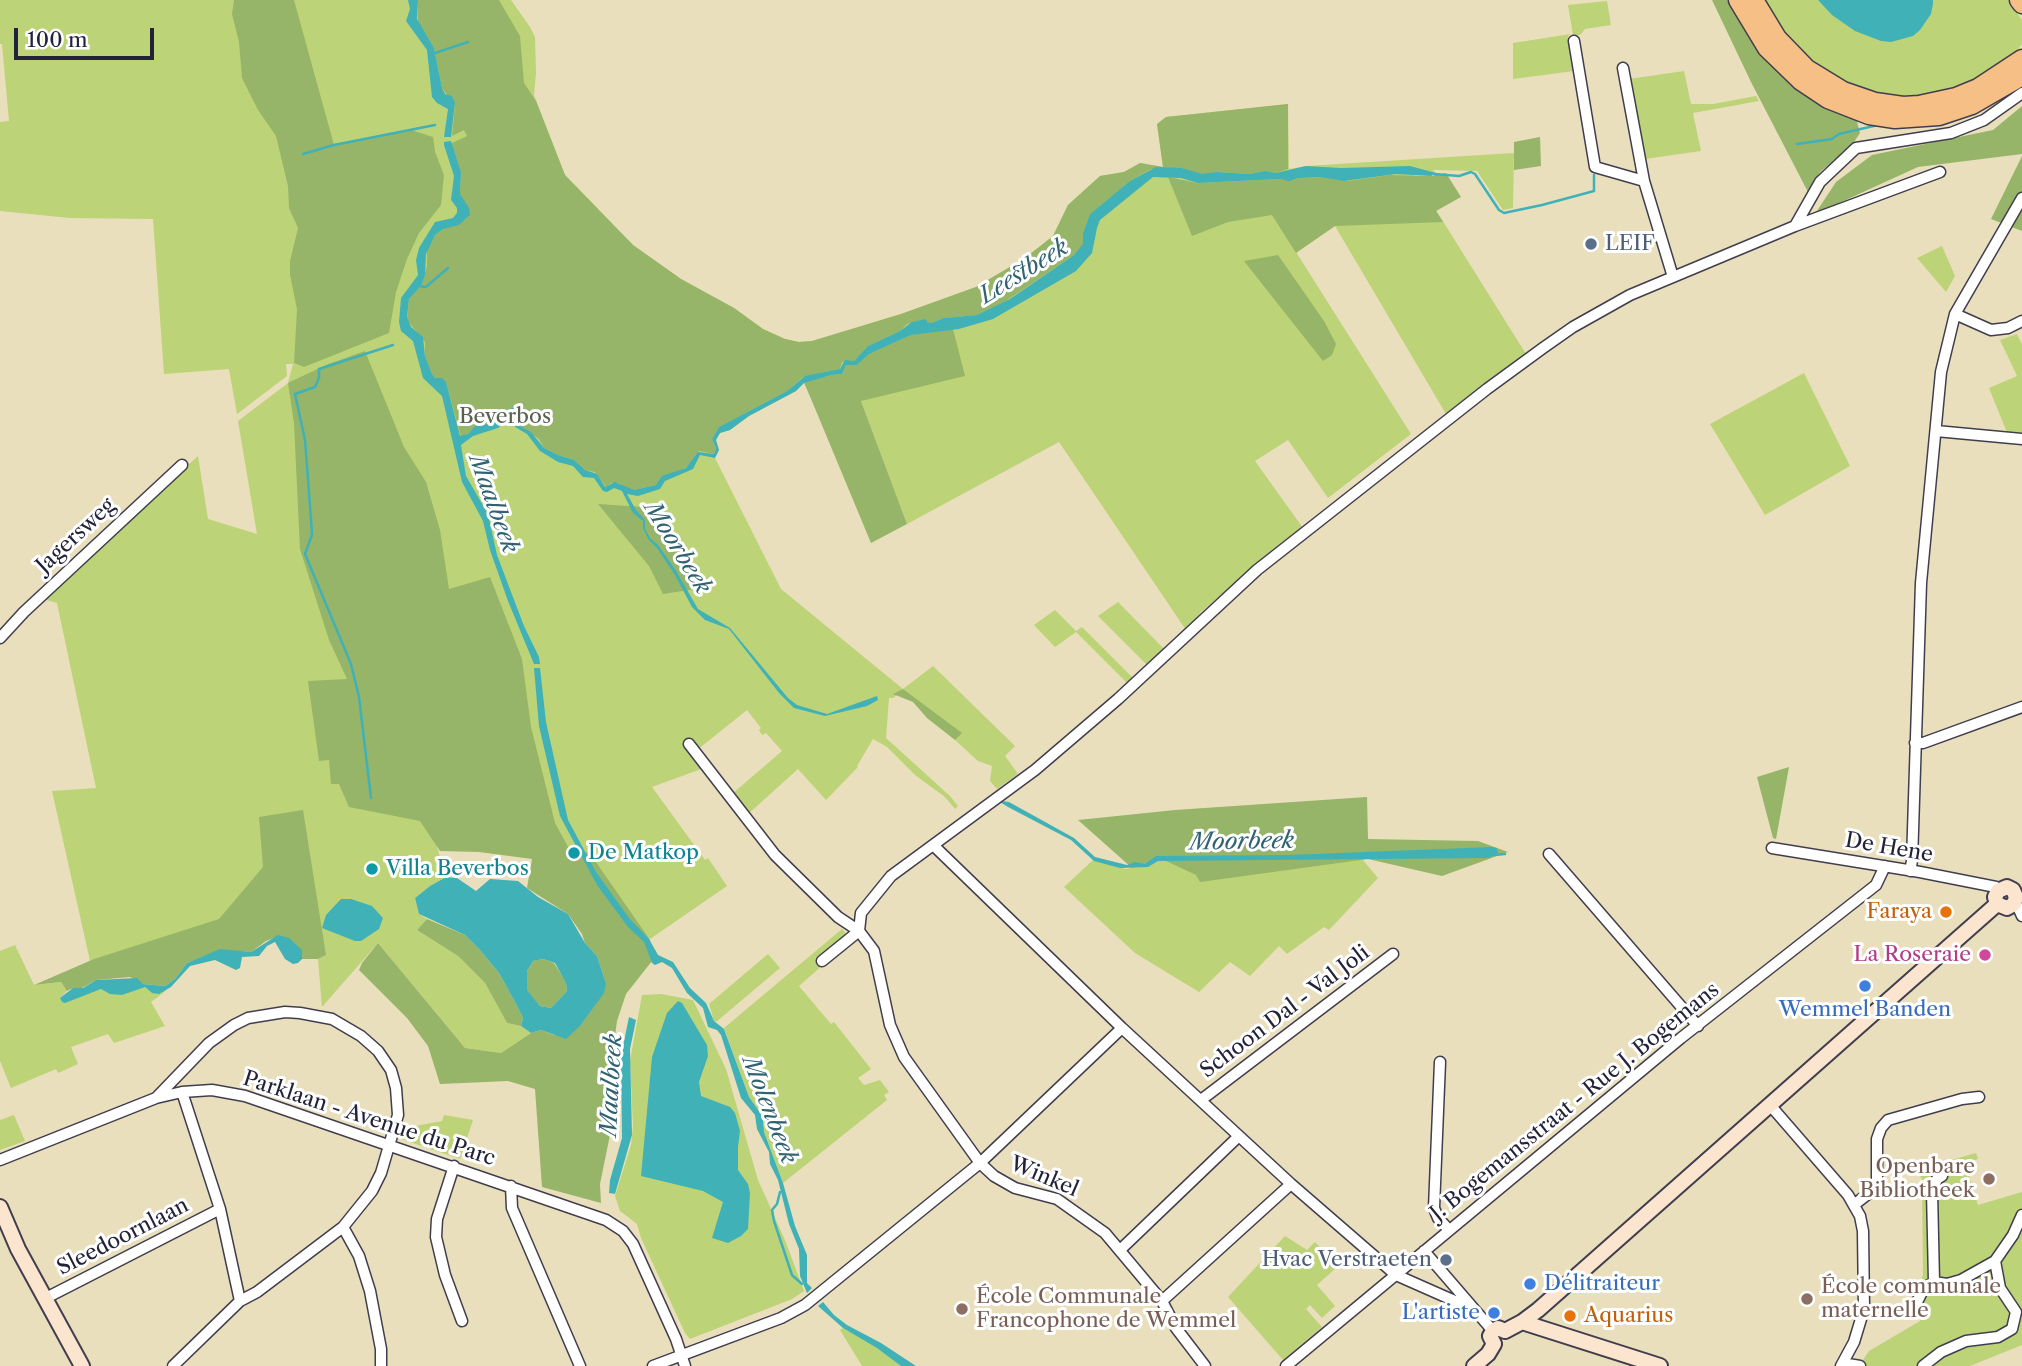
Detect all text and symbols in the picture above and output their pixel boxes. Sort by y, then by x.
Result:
scale bar [18,14,158,58]
text: 100 m [27,27,88,52]
place label: LEIF [1605,231,1655,257]
water label: Leestbeek [974,234,1074,310]
marker: LEIF [1583,236,1599,252]
park label: Beverbos [459,404,551,430]
water label: Maalbeek [462,451,524,557]
street label: Jagersweg [31,493,121,579]
water label: Moorbeek [638,496,716,600]
water label: Moorbeek [1190,827,1294,857]
street label: De Hene [1843,828,1935,868]
place label: De Matkop [588,840,699,866]
marker: De Matkop [566,845,582,861]
place label: Villa Beverbos [386,856,529,882]
marker: Villa Beverbos [364,861,380,877]
place label: Faraya [1867,899,1932,925]
marker: Faraya [1938,904,1954,920]
street label: Schoon Dal - Val Joli [1195,940,1375,1084]
place label: La Roseraie [1854,942,1971,968]
marker: La Roseraie [1977,947,1993,963]
street label: J. Bogemansstraat - Rue J. Bogemans [1425,978,1725,1226]
marker: Wemmel Banden [1857,978,1873,994]
place label: Wemmel Banden [1779,997,1951,1023]
water label: Maalbeek [596,1033,628,1137]
water label: Molenbeek [736,1052,802,1168]
street label: Parklaan - Avenue du Parc [240,1066,498,1172]
street label: Winkel [1006,1151,1082,1203]
place label: Openbare Bibliotheek [1860,1154,1975,1204]
marker: Openbare Bibliotheek [1981,1171,1997,1187]
street label: Sleedoornlaan [53,1193,193,1281]
place label: Hvac Verstraeten [1262,1247,1432,1273]
marker: Hvac Verstraeten [1438,1252,1454,1268]
place label: Délitraiteur [1544,1271,1660,1297]
place label: École communale maternelle [1821,1274,2001,1324]
marker: Délitraiteur [1522,1276,1538,1292]
place label: École Communale Francophone de Wemmel [976,1284,1236,1334]
marker: École communale maternelle [1799,1291,1815,1307]
place label: L'artiste [1402,1300,1480,1326]
marker: École Communale Francophone de Wemmel [954,1301,970,1317]
place label: Aquarius [1584,1303,1673,1329]
marker: L'artiste [1486,1305,1502,1321]
marker: Aquarius [1562,1308,1578,1324]

